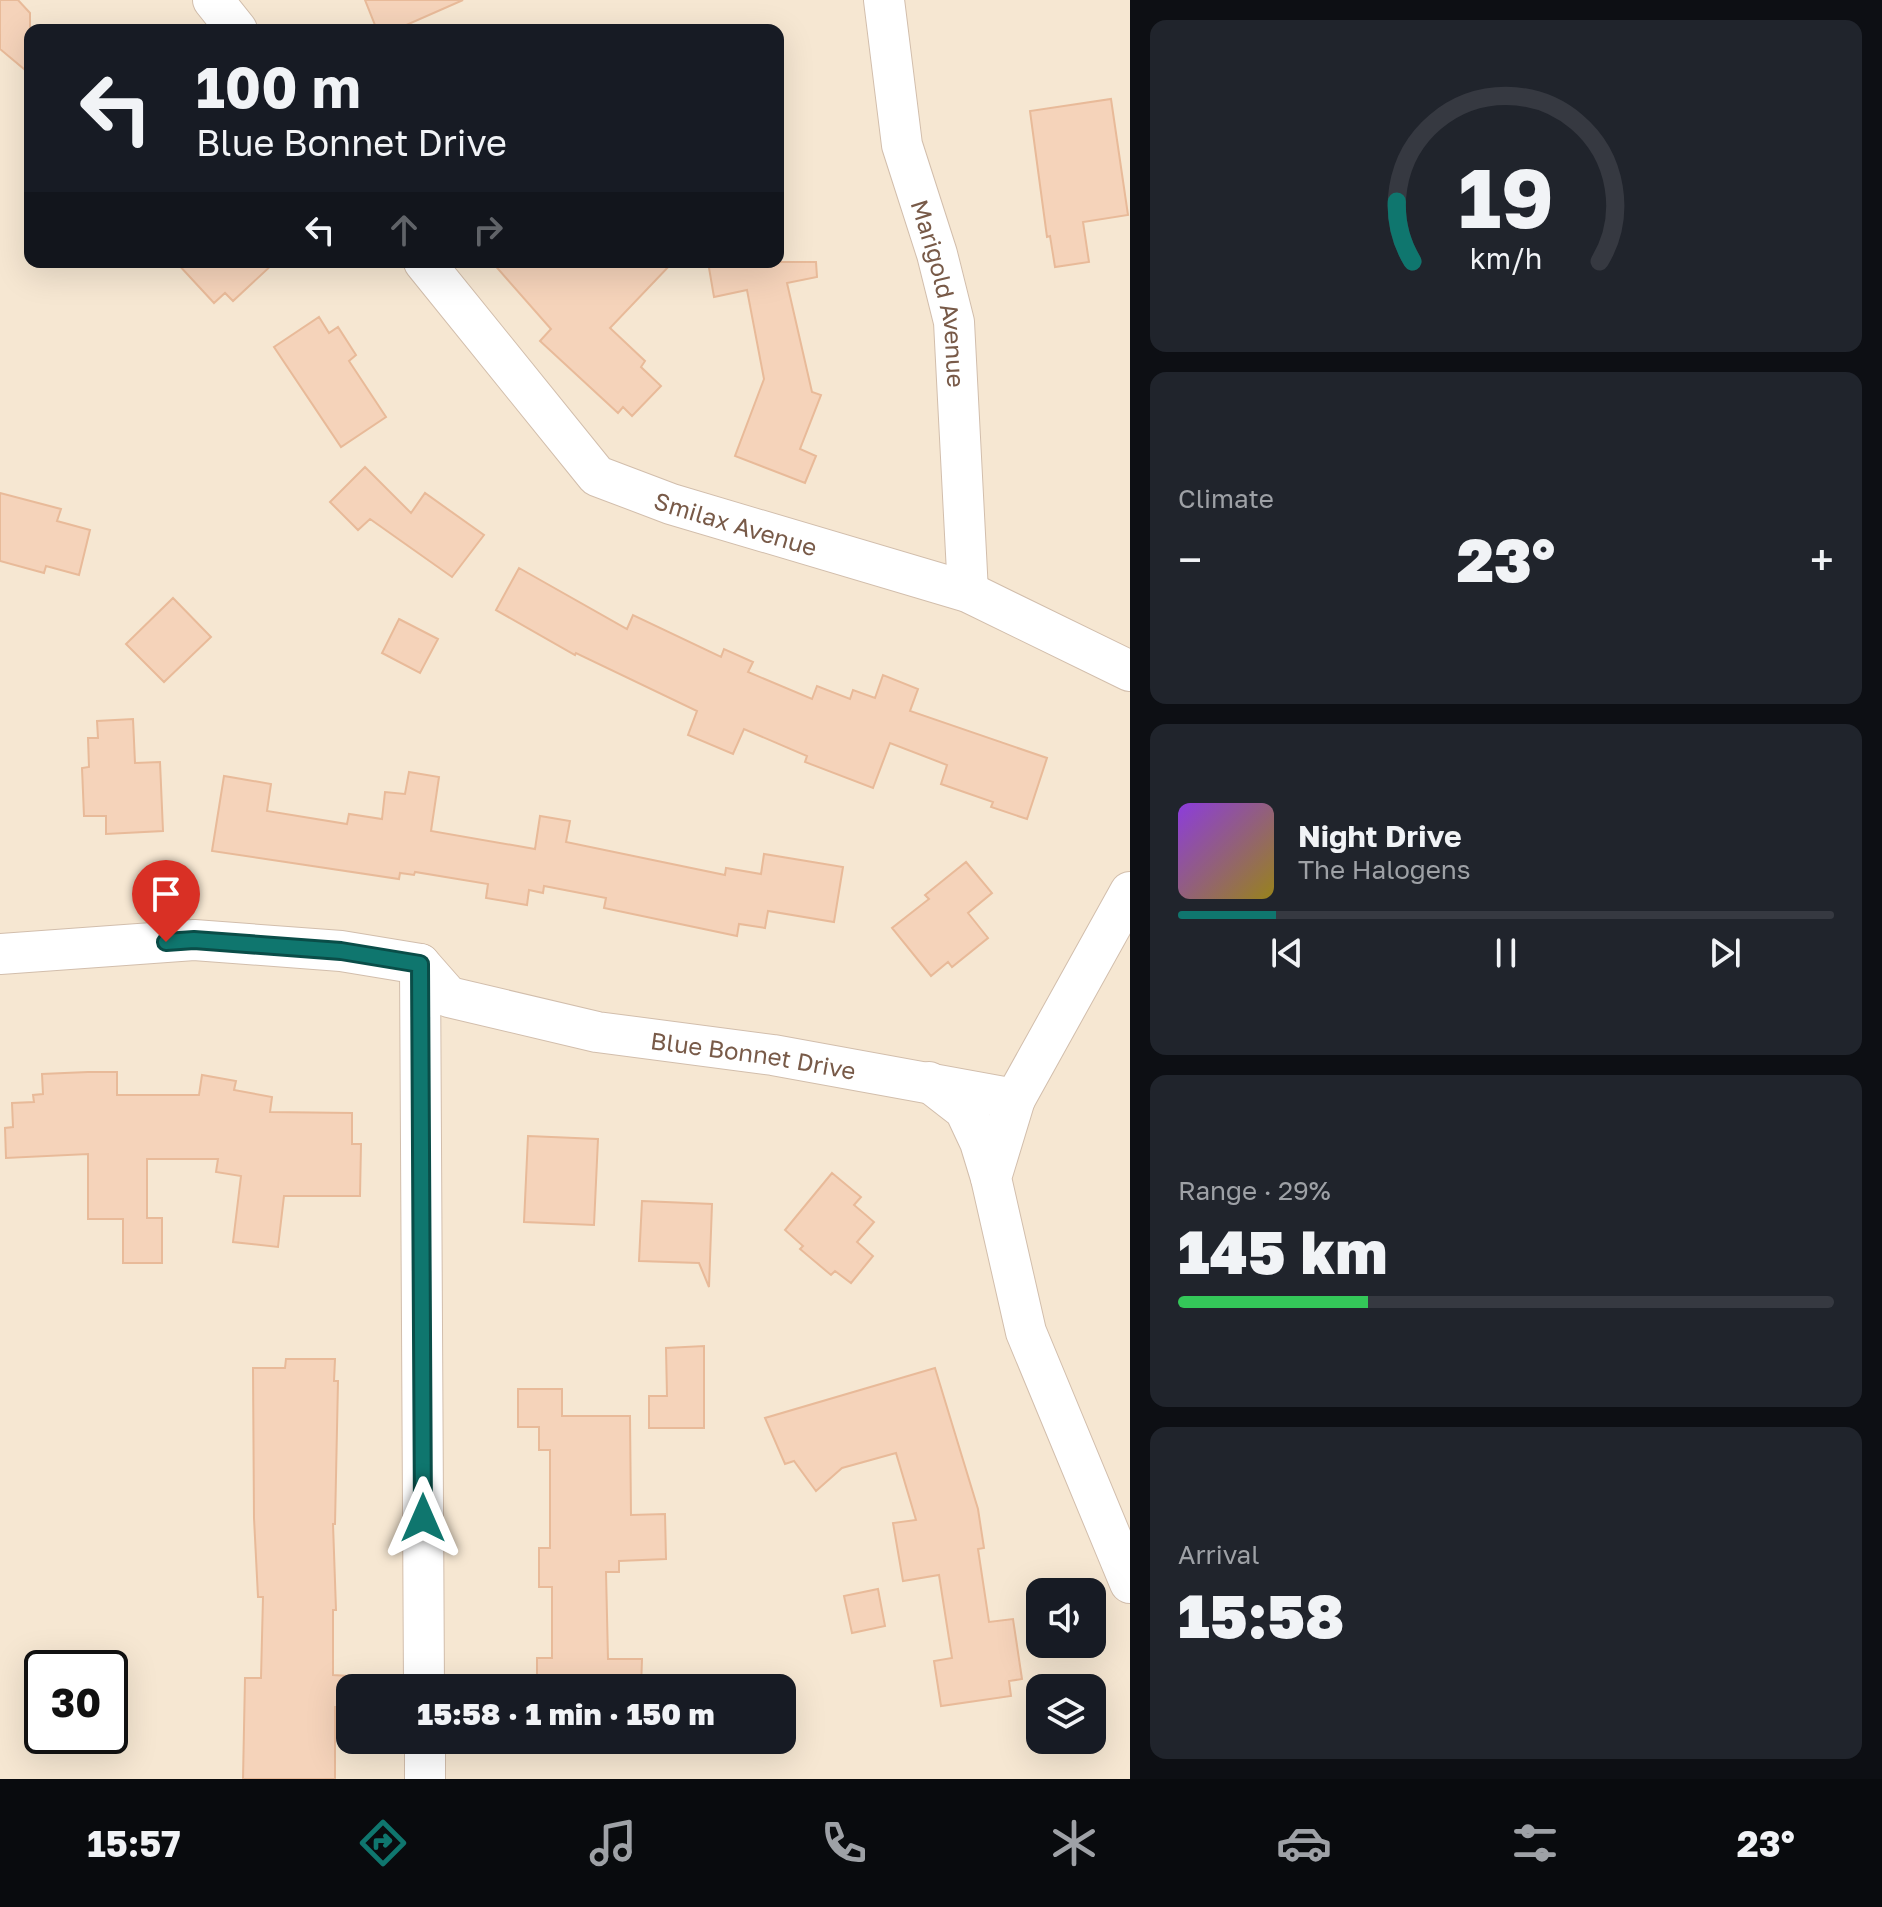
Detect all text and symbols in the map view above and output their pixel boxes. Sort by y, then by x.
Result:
text: 100 m [196,53,361,120]
icon: left [64,56,168,160]
text: Blue Bonnet Drive [196,121,507,164]
text: 19 [1458,145,1554,245]
street label: Marigold Avenue [906,196,972,388]
icon: left [298,208,342,252]
icon: ahead [382,208,426,252]
icon: right [466,208,510,252]
text: km/h [1470,241,1542,275]
text: Climate [1178,483,1274,514]
street label: Smilax Avenue [650,485,821,561]
text: 23° [1457,523,1555,595]
text: − [1178,533,1202,586]
text: + [1810,533,1834,586]
text: Night Drive [1298,818,1462,854]
text: The Halogens [1298,854,1471,885]
pin [132,860,200,942]
icon: arrive [144,872,188,916]
icon: previous [1265,931,1309,975]
icon: pause [1484,931,1528,975]
icon: next [1703,931,1747,975]
street label: Blue Bonnet Drive [649,1025,858,1084]
text: Range · 29% [1178,1175,1331,1206]
text: 145 km [1178,1215,1387,1287]
position arrow [381,1476,465,1560]
text: Arrival [1178,1539,1259,1570]
map controls [1026,1578,1106,1754]
button: sound [1026,1578,1106,1658]
text: 15:58 [1178,1579,1344,1651]
speed limit sign: 30 [24,1650,128,1754]
button: layers [1026,1674,1106,1754]
text: 15:58 · 1 min · 150 m [417,1696,715,1732]
icon: directions [355,1815,411,1871]
icon: music [585,1815,641,1871]
icon: phone [816,1815,872,1871]
icon: climate [1046,1815,1102,1871]
icon: car [1276,1815,1332,1871]
icon: filters [1507,1815,1563,1871]
text: 15:57 [87,1822,181,1865]
text: 23° [1737,1822,1795,1865]

